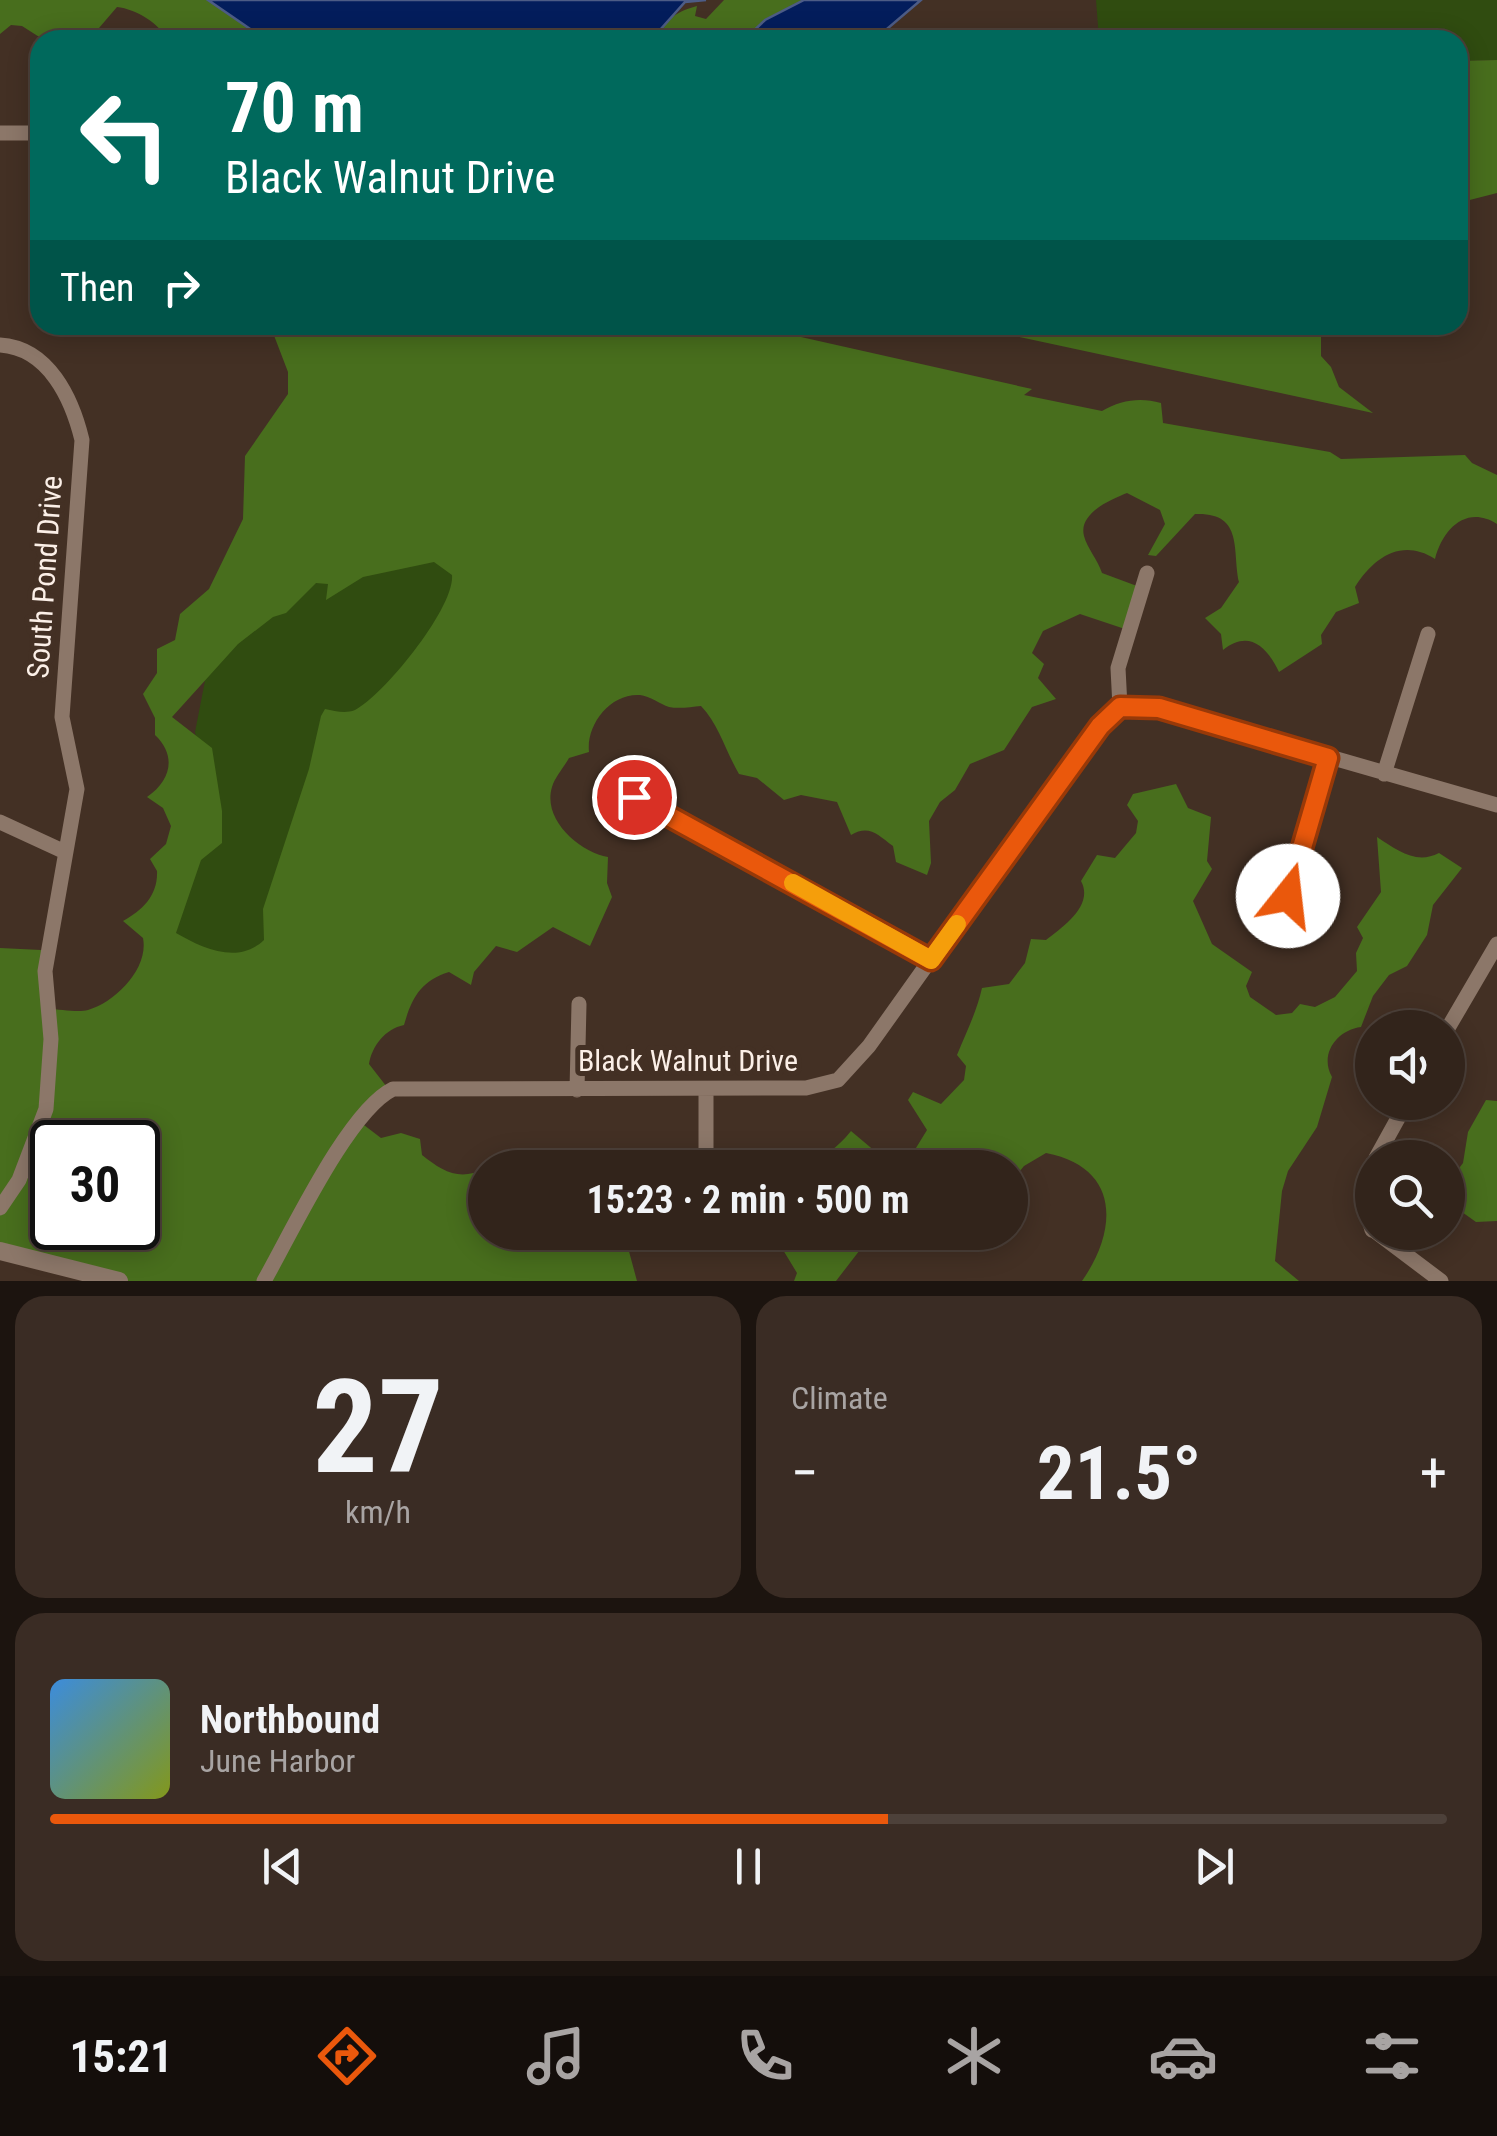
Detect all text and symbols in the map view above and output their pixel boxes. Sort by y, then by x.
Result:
text: 70 m [225,67,364,149]
icon: left [60,70,190,200]
text: Black Walnut Drive [225,151,555,204]
icon: right [154,260,209,315]
text: Then [60,266,134,310]
street label: South Pond Drive [20,474,69,679]
pin [592,755,677,840]
icon: arrive [607,770,662,825]
position arrow [1236,844,1340,948]
map controls [1355,1010,1465,1250]
button: sound [1355,1010,1465,1120]
street label: Black Walnut Drive [578,1043,798,1078]
speed limit sign: 30 [30,1120,160,1250]
button: search [1355,1140,1465,1250]
text: 15:23 · 2 min · 500 m [587,1178,909,1222]
text: 27 [312,1351,444,1504]
text: Climate [791,1379,888,1417]
text: 21.5° [1037,1429,1201,1517]
text: − [791,1441,819,1505]
text: + [1420,1441,1447,1505]
text: km/h [345,1493,411,1531]
text: Northbound [200,1698,380,1742]
text: June Harbor [200,1742,355,1780]
icon: previous [255,1839,310,1894]
icon: pause [721,1839,776,1894]
icon: next [1187,1839,1242,1894]
icon: directions [312,2021,382,2091]
icon: music [521,2021,591,2091]
icon: phone [730,2021,800,2091]
icon: climate [939,2021,1009,2091]
icon: car [1148,2021,1218,2091]
icon: filters [1357,2021,1427,2091]
text: 15:21 [70,2030,173,2083]

